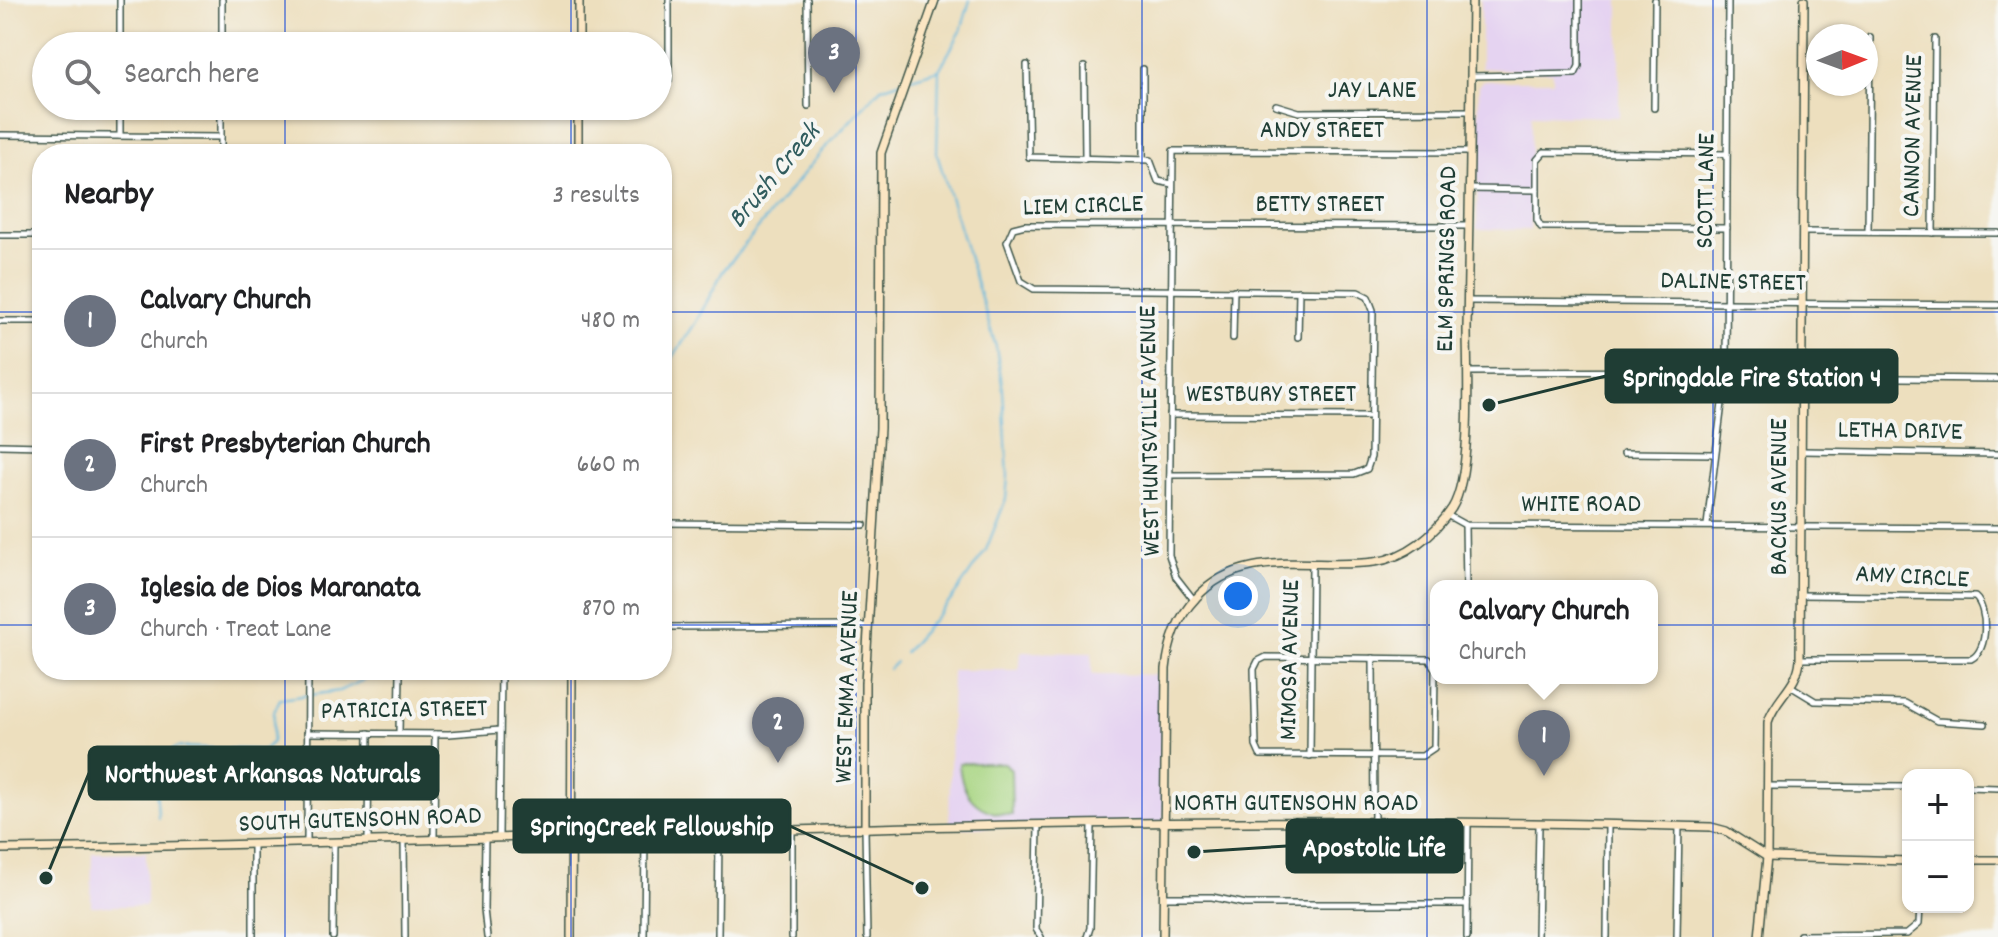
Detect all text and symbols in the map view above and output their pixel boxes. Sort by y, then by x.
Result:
north arrow [1806,24,1878,96]
pin: 3 [808,27,860,93]
search box [32,32,672,120]
icon: search [60,54,104,98]
street label: CANNON AVENUE [1894,54,1934,217]
text: Search here [124,55,260,98]
street label: JAY LANE [1328,73,1416,110]
street label: ANDY STREET [1260,113,1385,150]
water label: Brush Creek [720,114,834,239]
street label: SCOTT LANE [1687,133,1727,249]
street label: ELM SPRINGS ROAD [1428,166,1468,352]
text: Nearby [64,172,153,221]
text: 3 results [553,178,640,215]
street label: LIEM CIRCLE [1022,186,1144,228]
street label: BETTY STREET [1256,187,1385,224]
street label: DALINE STREET [1660,263,1807,303]
text: Calvary Church [140,281,311,324]
text: 1 [87,303,93,340]
text: 480 m [581,303,640,340]
street label: WEST HUNTSVILLE AVENUE [1130,305,1172,556]
text: Church [140,324,208,361]
callout: Springdale Fire Station 4 [1606,350,1897,402]
text: Springdale Fire Station 4 [1622,361,1882,401]
street label: WESTBURY STREET [1186,377,1357,414]
street label: LETHA DRIVE [1837,412,1963,452]
street label: BACKUS AVENUE [1762,418,1799,576]
text: First Presbyterian Church [140,425,430,468]
text: 2 [84,447,96,484]
text: 660 m [577,447,640,484]
text: Church [140,468,208,505]
street label: WHITE ROAD [1521,487,1641,524]
street label: AMY CIRCLE [1854,557,1970,599]
text: Iglesia de Dios Maranata [140,569,420,612]
your location [1218,576,1258,616]
street label: MIMOSA AVENUE [1271,579,1311,741]
popup [1430,580,1658,684]
street label: WEST EMMA AVENUE [826,590,870,784]
text: 3 [84,591,96,628]
text: 870 m [582,591,640,628]
text: Calvary Church [1458,592,1630,635]
text: Church · Treat Lane [140,612,331,649]
text: Church [1458,635,1526,672]
street label: PATRICIA STREET [320,691,488,731]
pin: 2 [752,697,804,763]
pin: 1 [1518,710,1570,776]
callout: Northwest Arkansas Naturals [89,747,438,799]
text: Northwest Arkansas Naturals [105,757,421,797]
map controls [1902,769,1974,913]
button: + [1902,769,1974,841]
street label: NORTH GUTENSOHN ROAD [1174,786,1418,823]
street label: SOUTH GUTENSOHN ROAD [238,798,482,844]
callout: SpringCreek Fellowship [514,800,790,852]
text: SpringCreek Fellowship [530,810,774,850]
callout: Apostolic Life [1287,820,1462,872]
text: Apostolic Life [1302,831,1446,871]
button: − [1902,841,1974,913]

